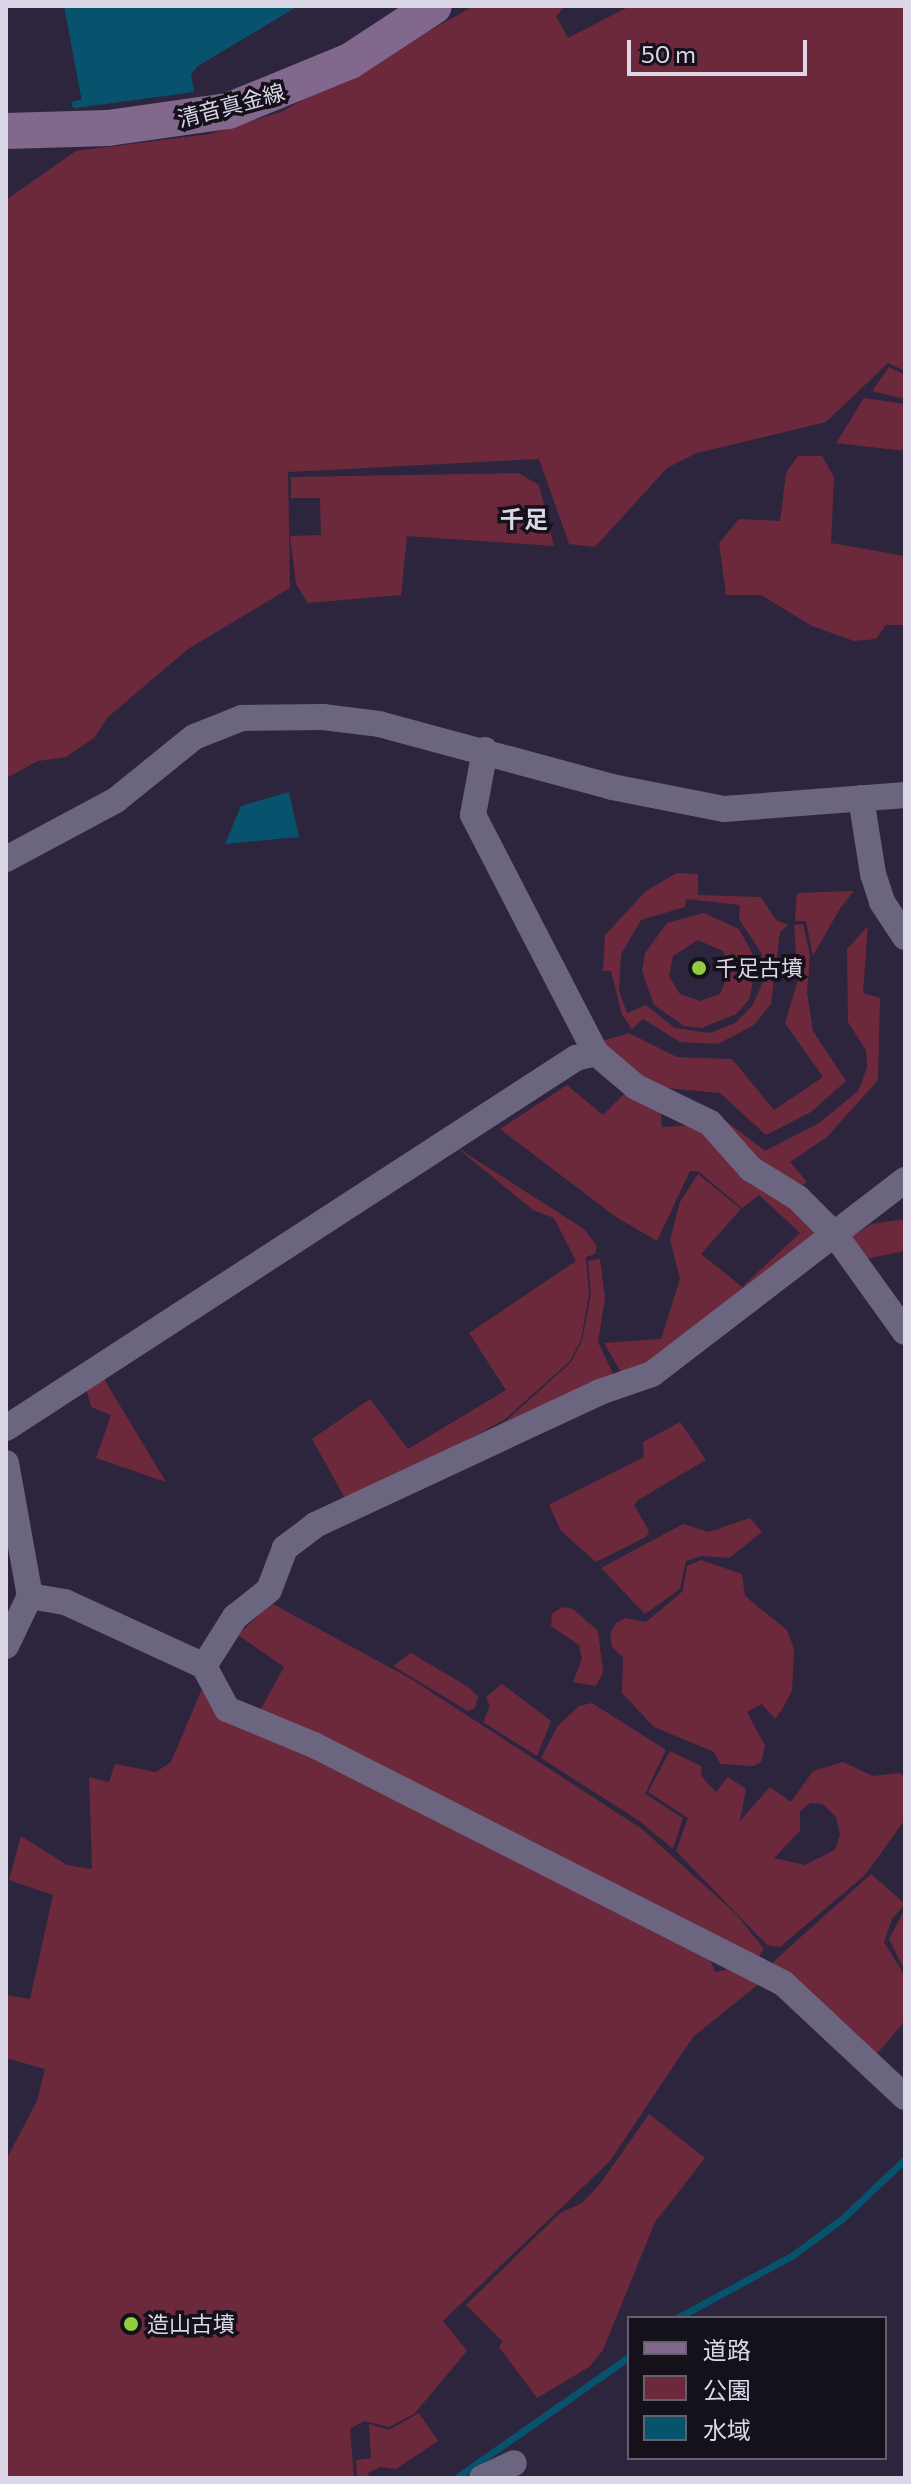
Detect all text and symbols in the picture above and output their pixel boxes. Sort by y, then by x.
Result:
scale bar [631,24,811,74]
text: 50 m [641,39,696,68]
street label: 清音真金線 [174,78,288,132]
district label: 千足 [500,505,548,533]
place label: 千足古墳 [715,955,803,981]
marker: 千足古墳 [690,959,708,977]
place label: 造山古墳 [147,2311,235,2337]
marker: 造山古墳 [122,2315,140,2333]
legend [627,2316,887,2460]
text: 道路 [703,2335,751,2364]
text: 公園 [703,2375,751,2404]
text: 水域 [703,2415,751,2444]

